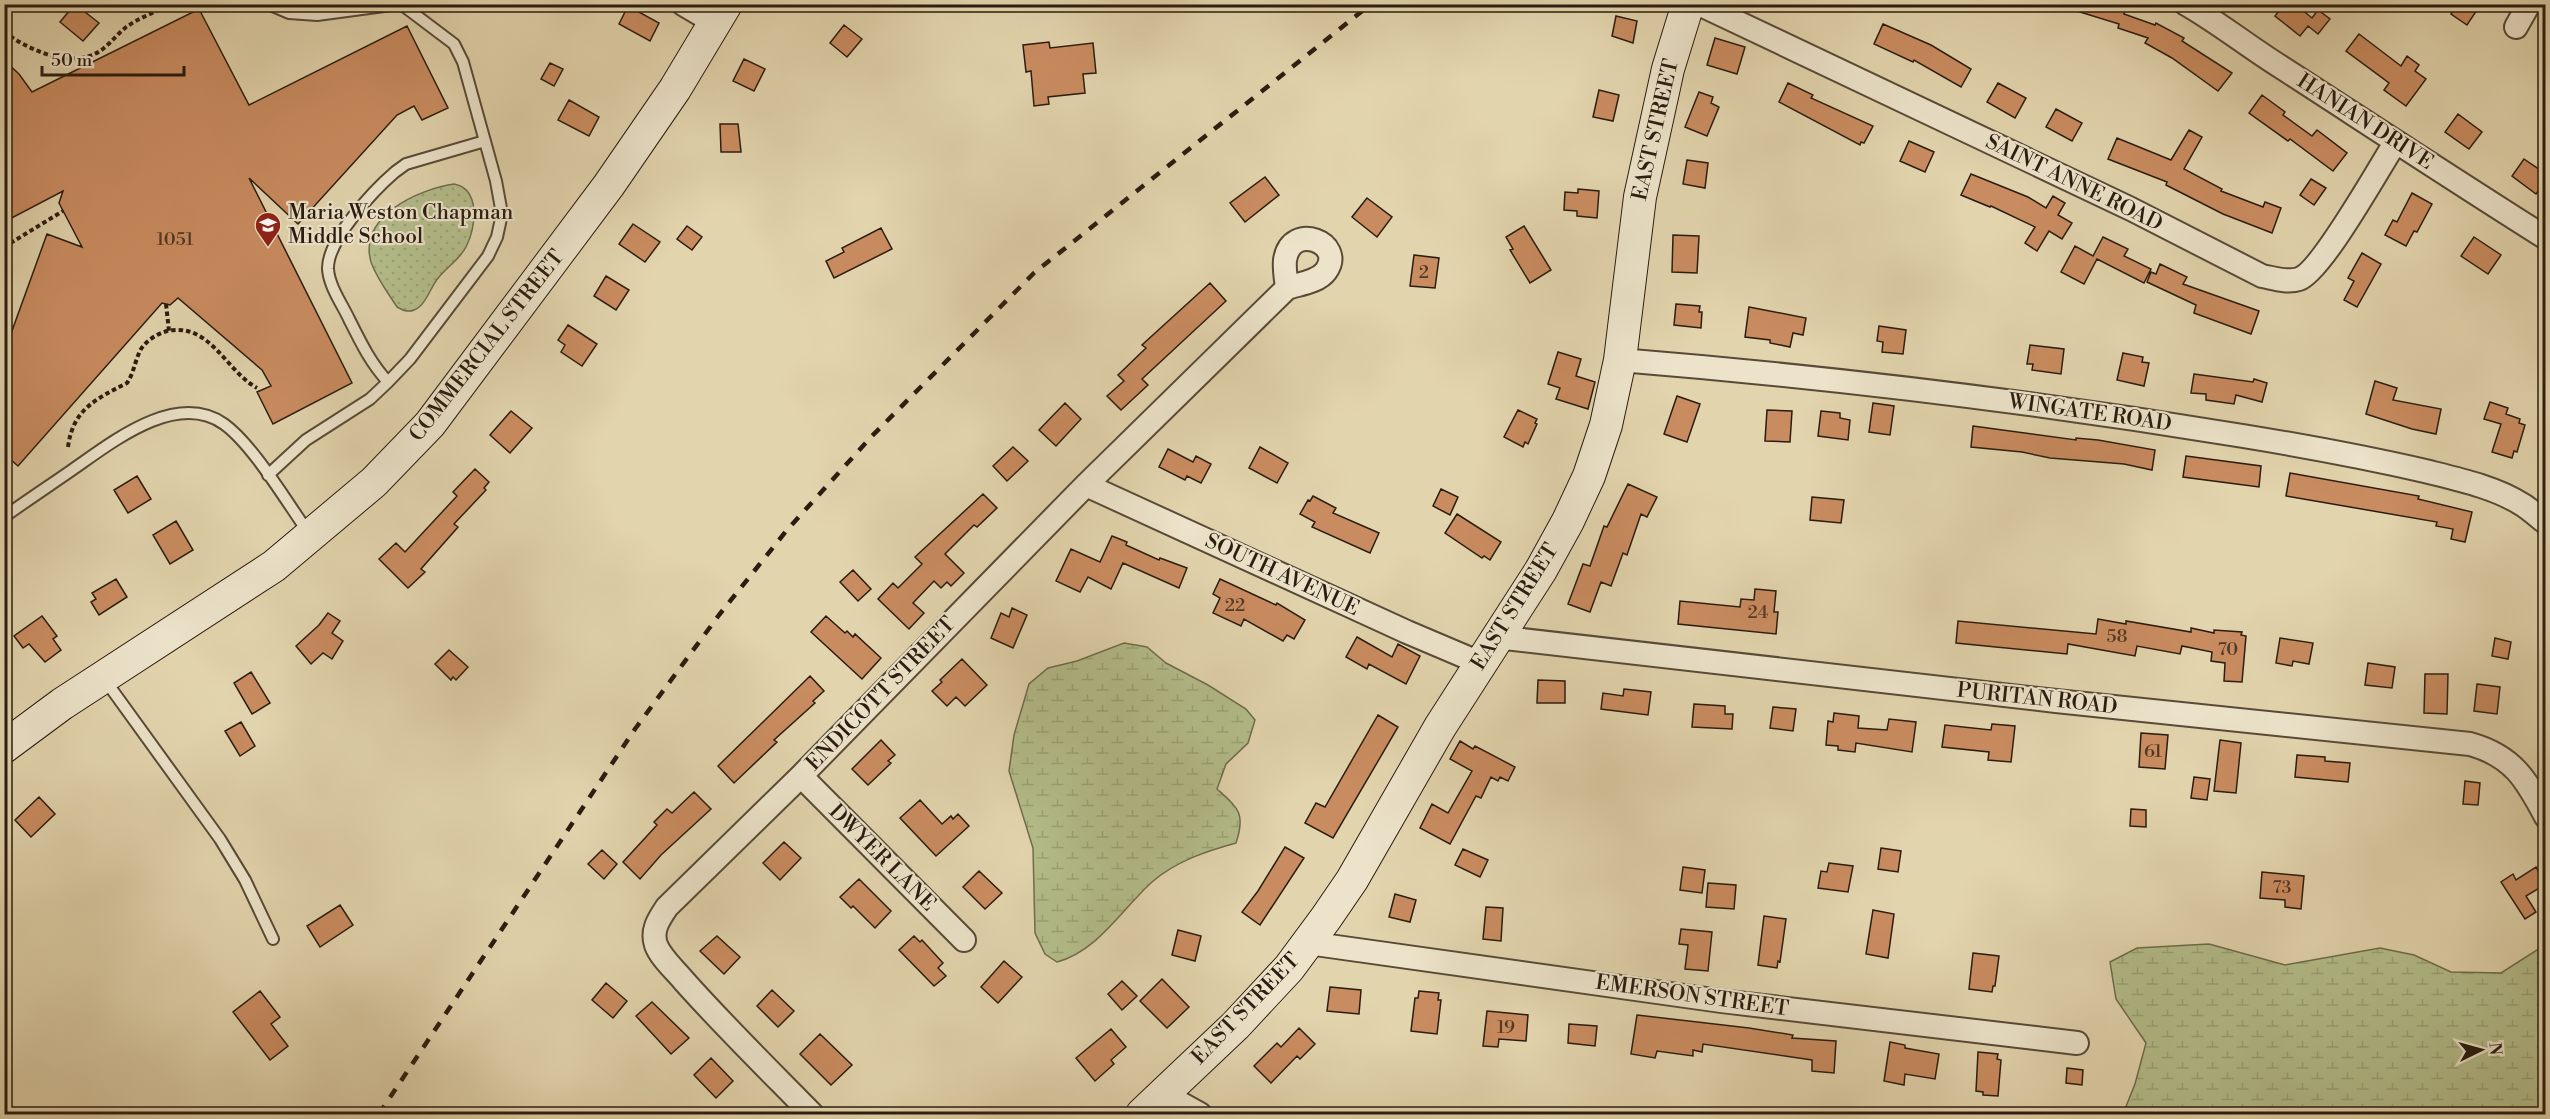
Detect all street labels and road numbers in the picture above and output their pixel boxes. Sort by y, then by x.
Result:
street label: EAST STREET [1627,56,1685,203]
street label: HANIAN DRIVE [2292,68,2438,176]
street label: SAINT ANNE ROAD [1981,129,2167,237]
street label: COMMERCIAL STREET [404,245,570,447]
street label: WINGATE ROAD [2006,389,2173,437]
street label: SOUTH AVENUE [1201,528,1363,622]
street label: EAST STREET [1466,539,1564,675]
street label: ENDICOTT STREET [801,612,961,776]
street label: PURITAN ROAD [1955,678,2119,720]
street label: DWYER LANE [823,799,941,917]
street label: EAST STREET [1186,948,1306,1070]
street label: EMERSON STREET [1594,970,1790,1022]

